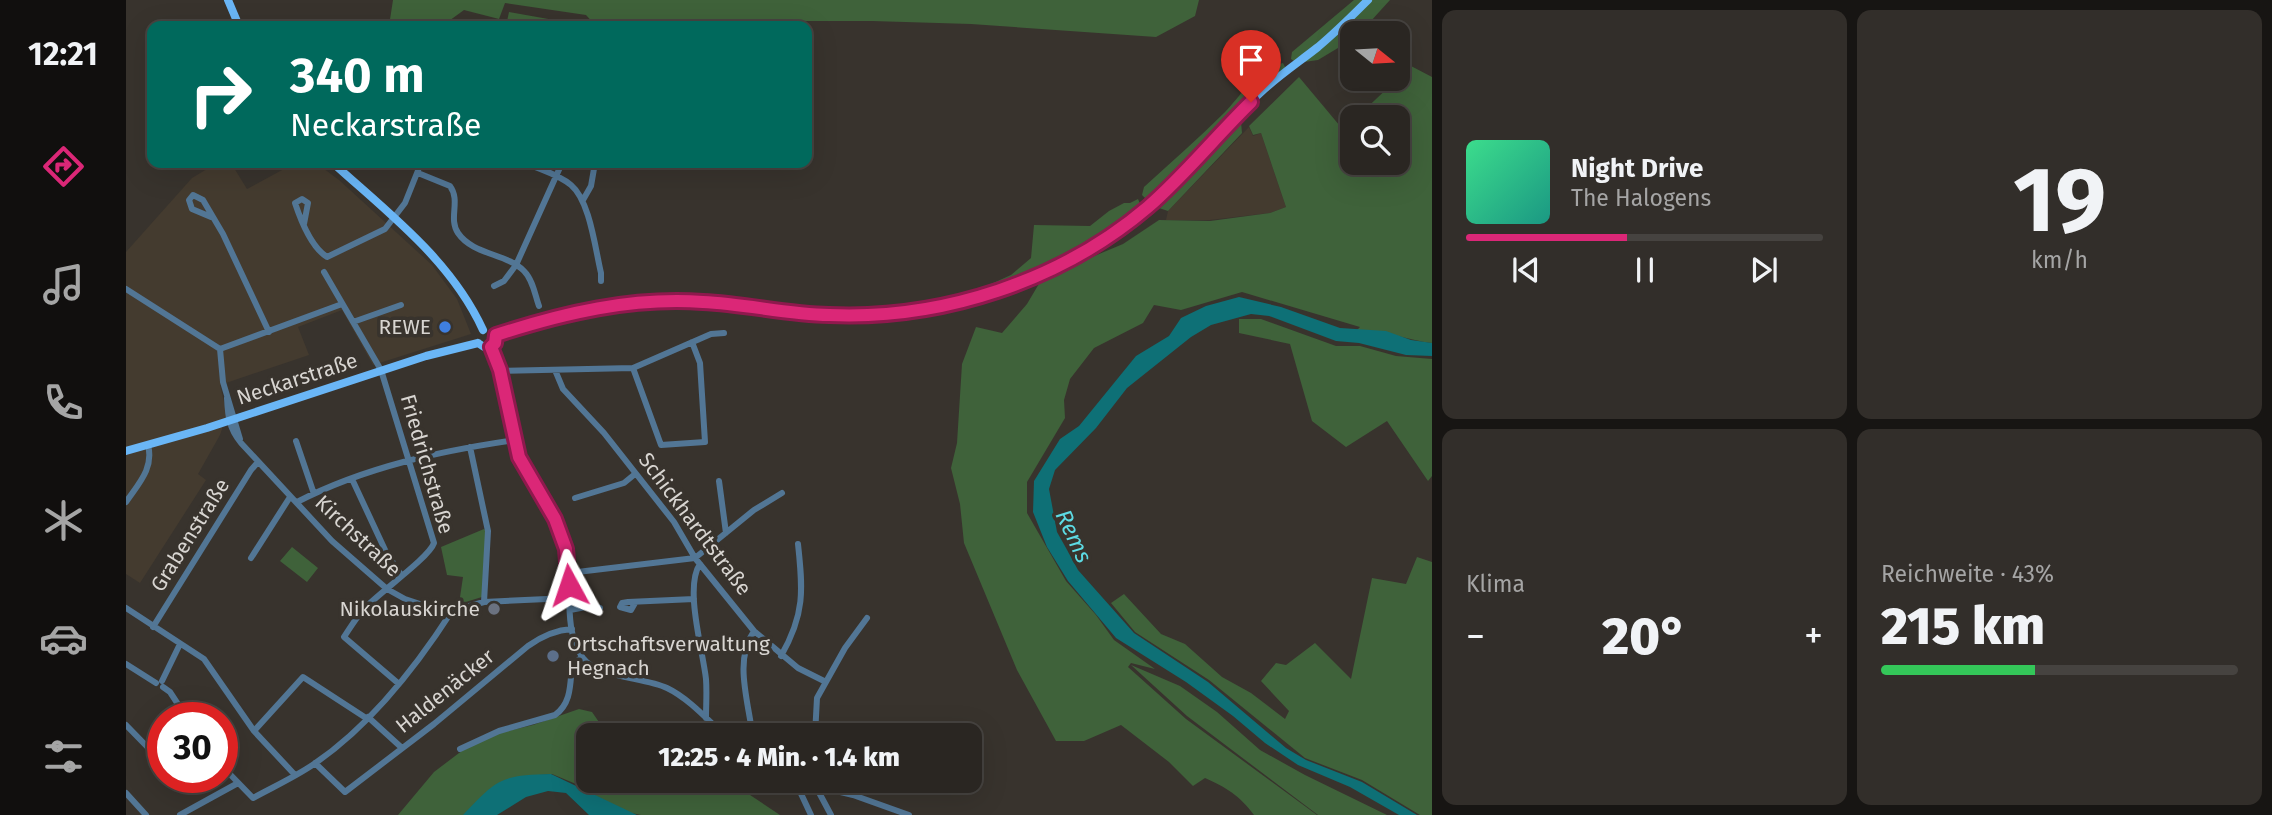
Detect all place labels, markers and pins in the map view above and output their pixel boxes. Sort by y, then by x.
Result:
pin [1221,30,1281,102]
place label: REWE [378,314,431,340]
marker: REWE [437,319,453,335]
place label: Nikolauskirche [339,596,480,622]
marker: Nikolauskirche [486,601,502,617]
place label: Ortschaftsverwaltung Hegnach [567,631,770,681]
marker: Ortschaftsverwaltung Hegnach [545,648,561,664]

